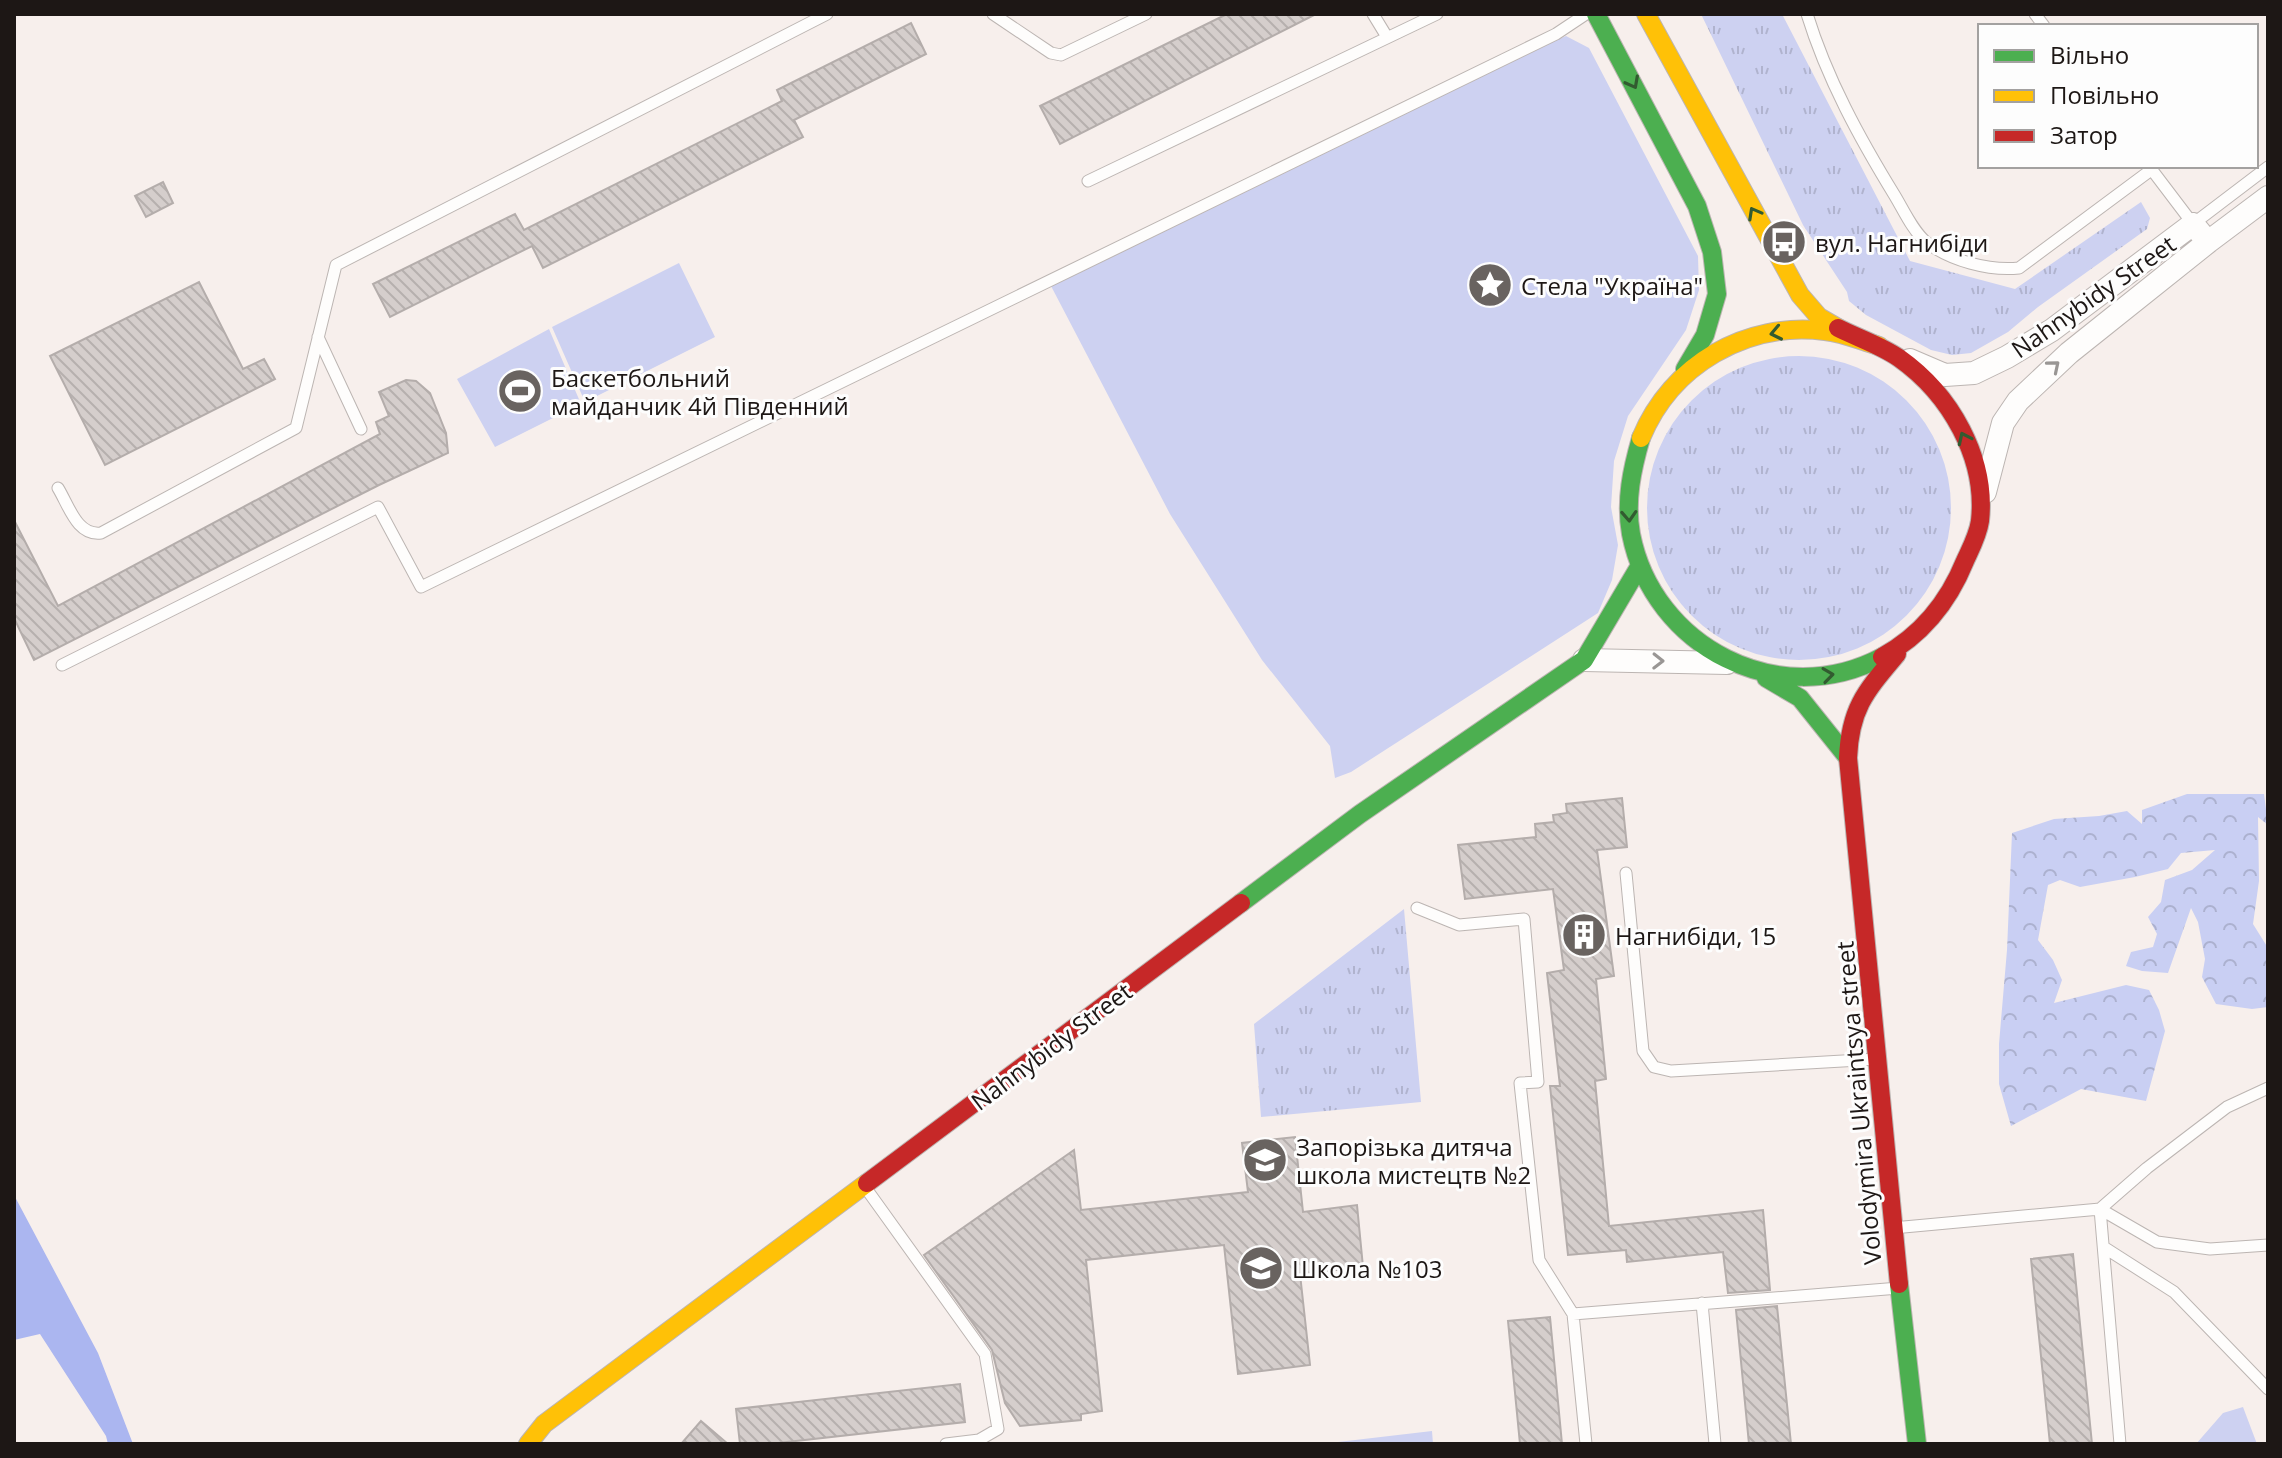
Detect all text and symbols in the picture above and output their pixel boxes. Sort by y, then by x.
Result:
legend [1978,24,2258,168]
text: Вільно [2050,38,2129,71]
one-way arrow [1623,75,1638,89]
text: Повільно [2050,78,2159,111]
text: Затор [2050,118,2118,151]
one-way arrow [1749,207,1764,221]
bus stop icon: вул. Нагнибіди [1760,218,1808,266]
place label: вул. Нагнибіди [1815,226,1988,259]
street label: Nahnybidy Street [2004,227,2182,365]
place icon: Стела "Україна" [1466,261,1514,309]
place label: Стела "Україна" [1521,269,1703,302]
one-way arrow [1769,323,1783,340]
place label: Баскетбольний майданчик 4й Південний [551,361,849,422]
one-way arrow [2045,361,2060,376]
sports icon: Баскетбольний майданчик 4й Південний [496,367,544,415]
one-way arrow [1958,432,1974,447]
one-way arrow [1620,510,1637,523]
one-way arrow [1652,653,1665,670]
one-way arrow [1822,667,1835,684]
building icon: Нагнибіди, 15 [1560,911,1608,959]
place label: Нагнибіди, 15 [1615,919,1776,952]
street label: Volodymira Ukraintsya street [1827,940,1889,1266]
street label: Nahnybidy Street [964,975,1138,1117]
place label: Запорізька дитяча школа мистецтв №2 [1296,1130,1531,1191]
school or university icon: Запорізька дитяча школа мистецтв №2 [1241,1136,1289,1184]
school or university icon: Школа №103 [1237,1244,1285,1292]
place label: Школа №103 [1292,1252,1443,1285]

